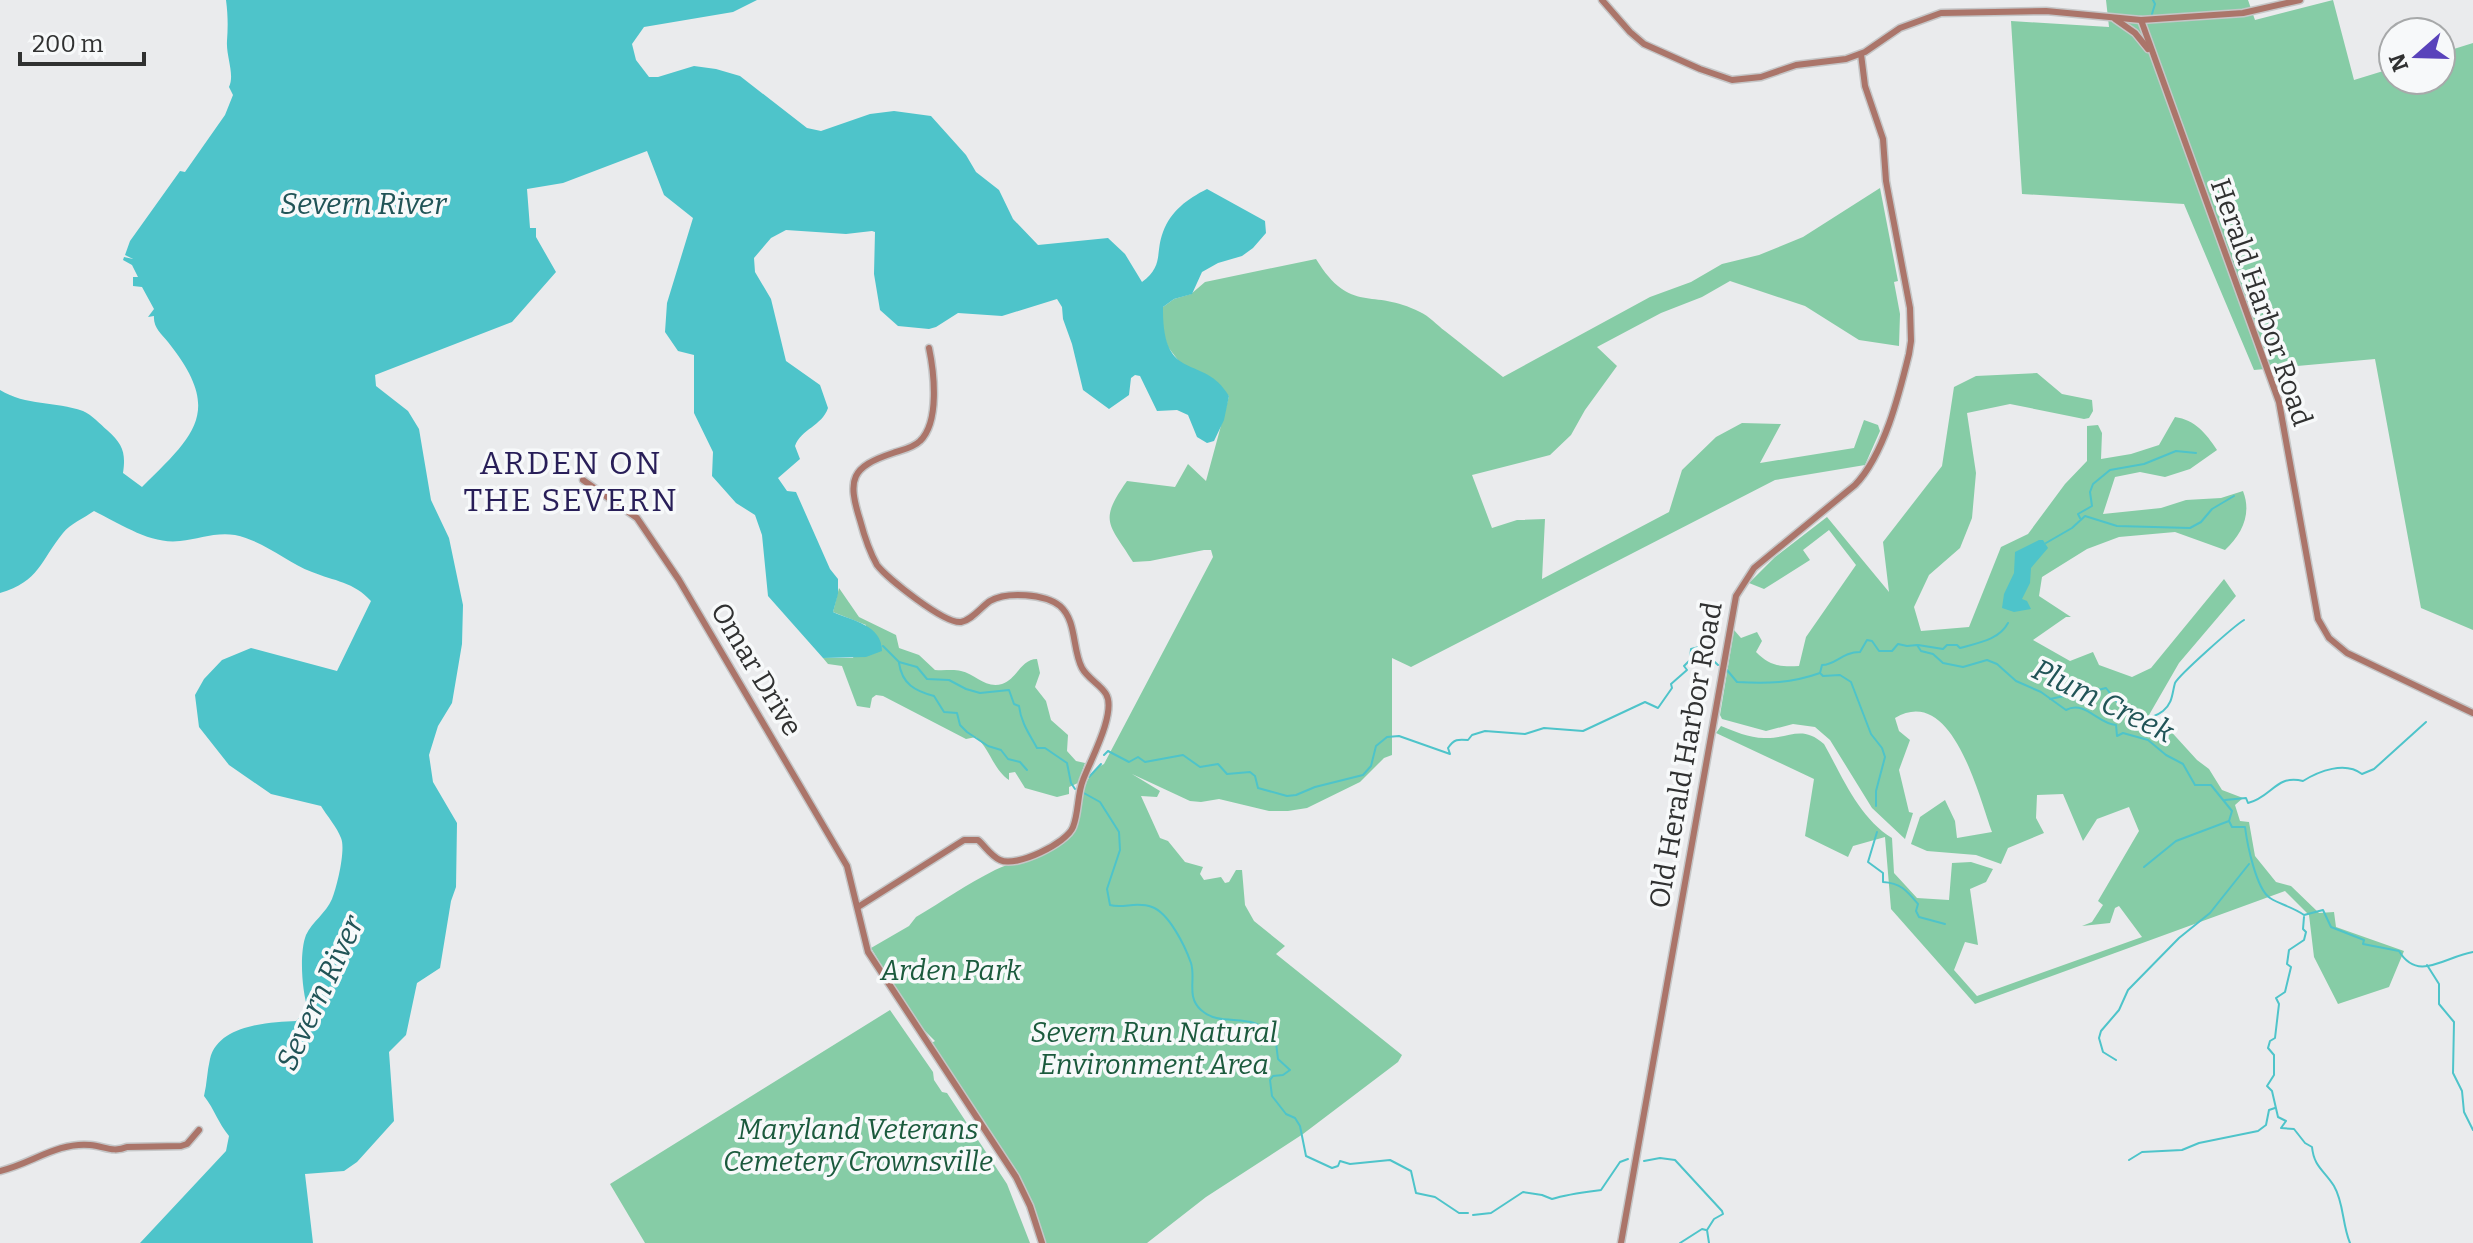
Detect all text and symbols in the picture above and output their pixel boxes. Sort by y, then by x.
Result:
scale bar [20,16,144,66]
north arrow [2377,16,2457,96]
text: 200 m [32,30,104,58]
text: N [2383,50,2414,75]
street label: Herald Harbor Road [2204,174,2319,430]
water label: Severn River [280,186,448,222]
district label: ARDEN ON THE SEVERN [464,444,679,519]
street label: Omar Drive [704,597,809,742]
street label: Old Herald Harbor Road [1642,599,1729,911]
water label: Plum Creek [2027,651,2180,751]
water label: Severn River [269,908,372,1076]
park label: Arden Park [879,954,1022,987]
park label: Severn Run Natural Environment Area [1031,1016,1277,1081]
park label: Maryland Veterans Cemetery Crownsville [723,1113,993,1178]

